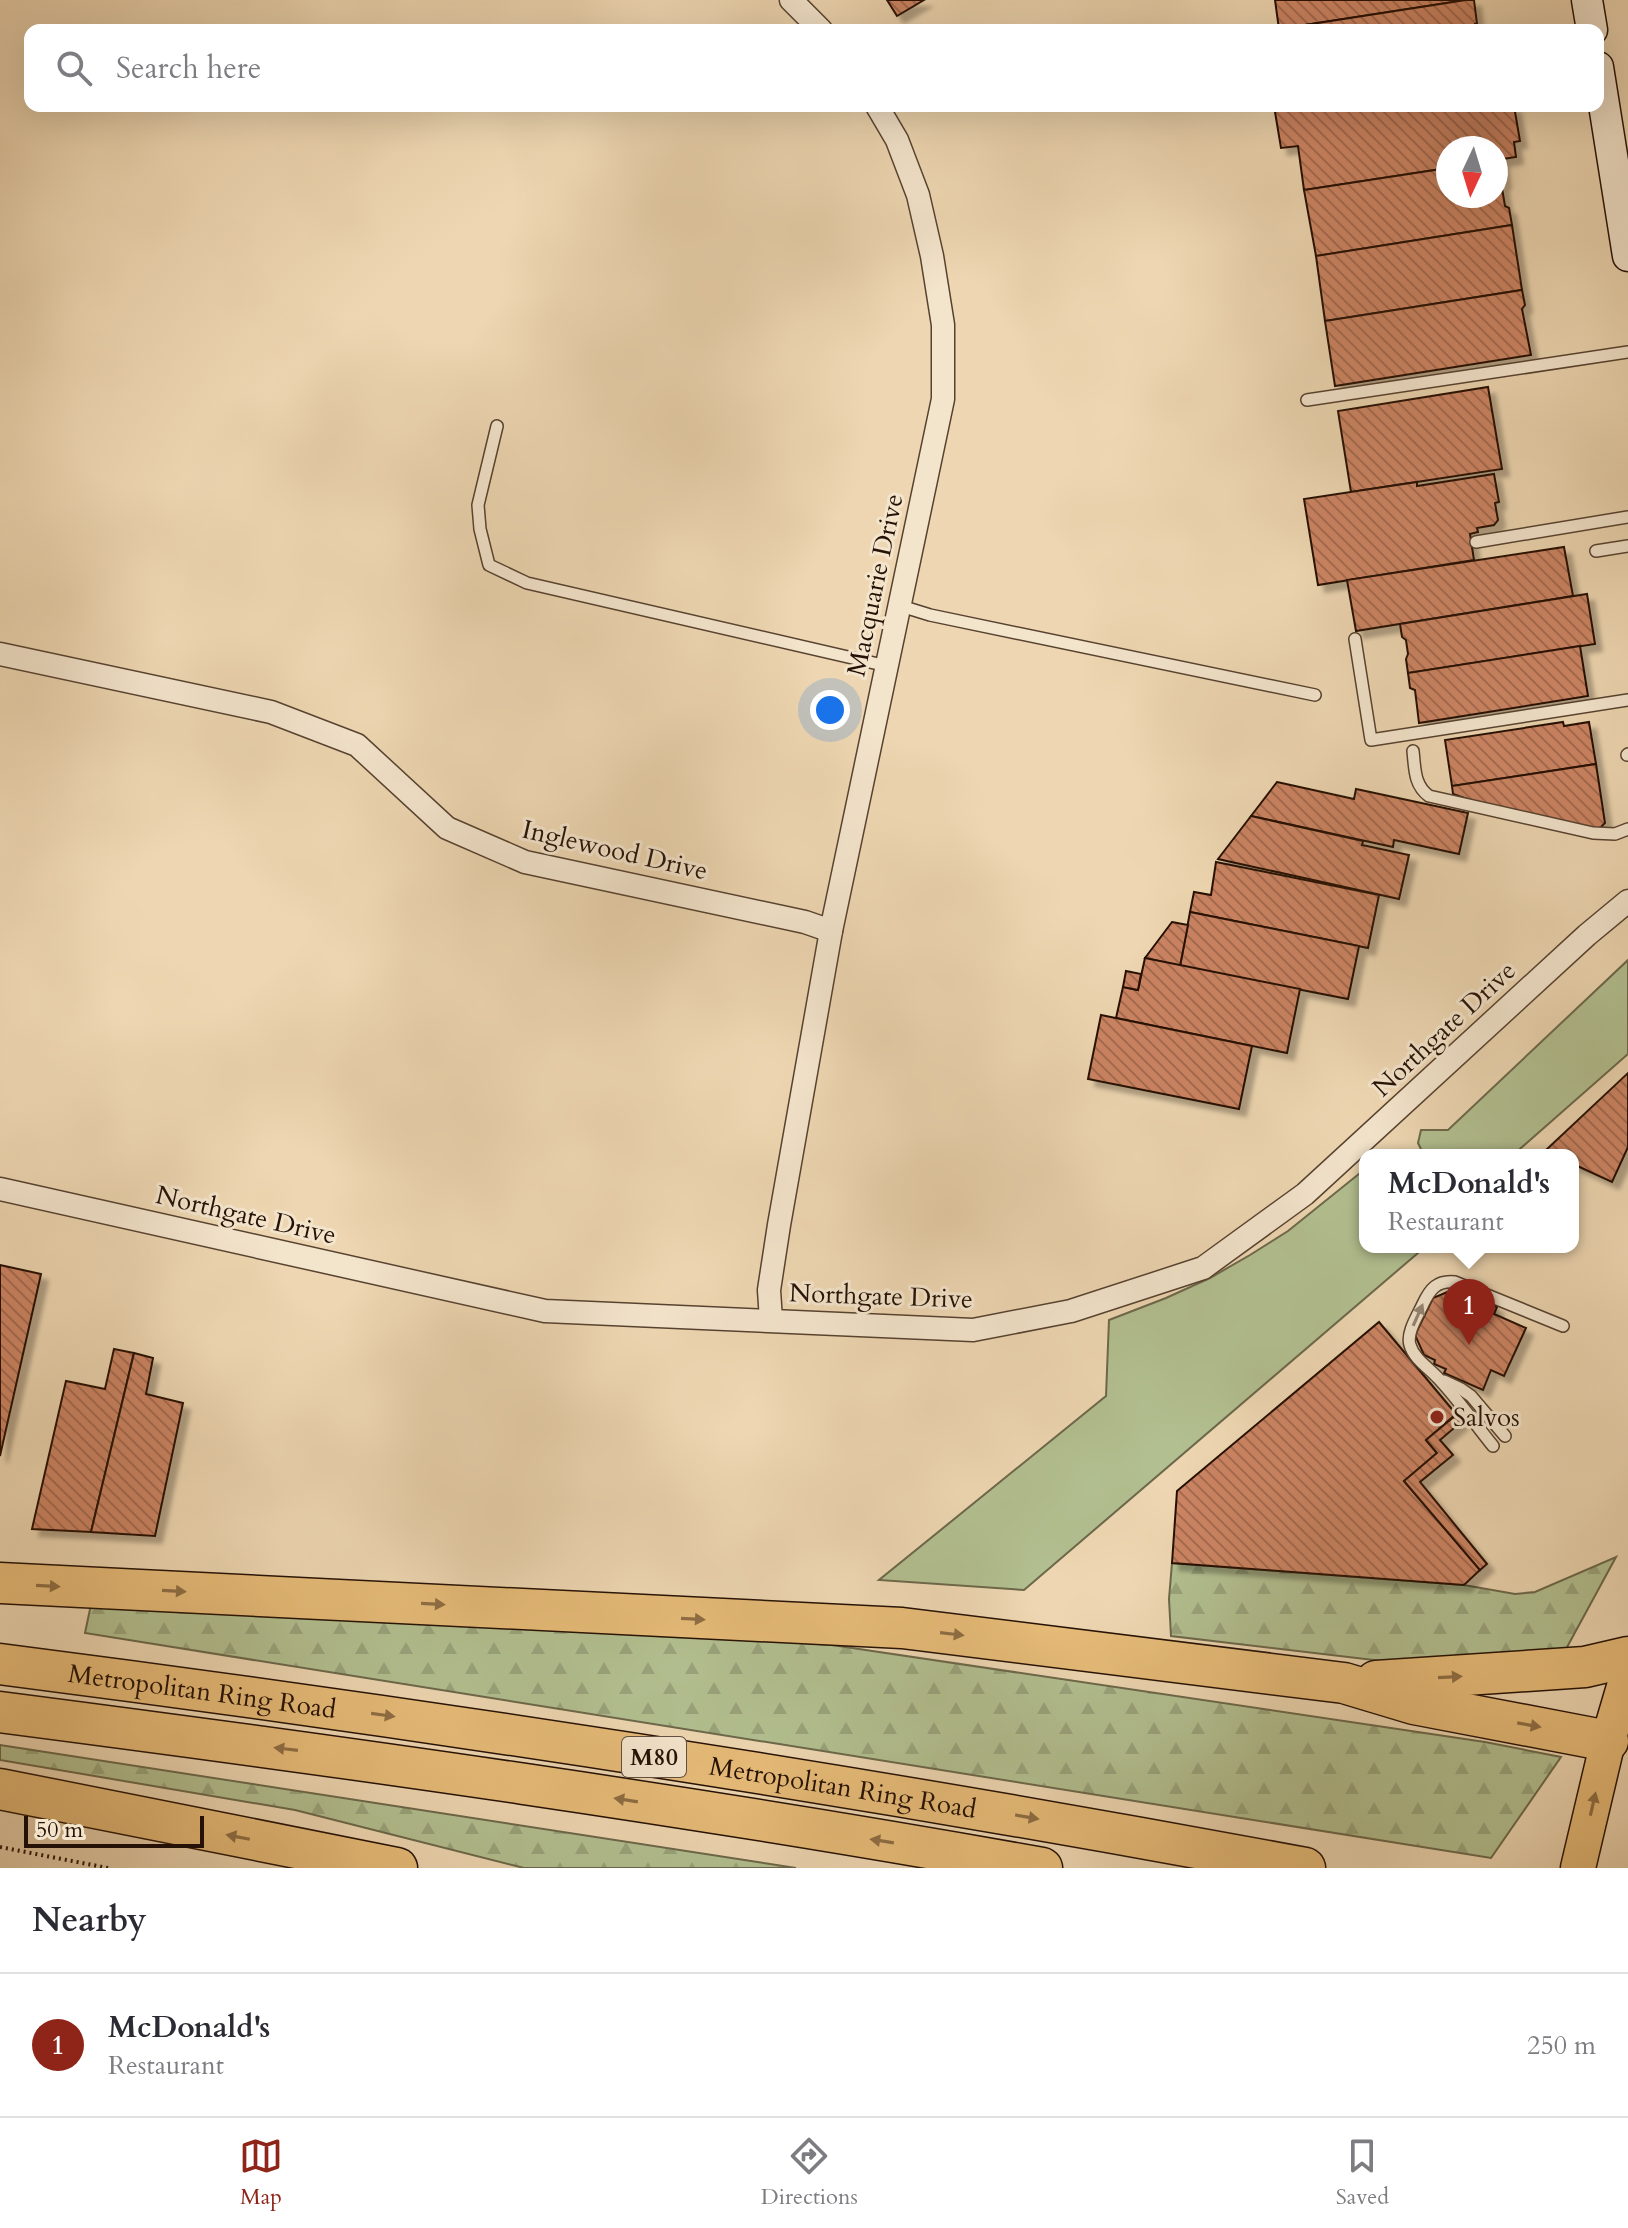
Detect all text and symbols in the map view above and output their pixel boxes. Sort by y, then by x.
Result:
search box [24,24,1604,112]
icon: search [52,46,96,90]
text: Search here [116,48,261,89]
north arrow [1436,136,1508,208]
street label: Macquarie Drive [839,491,911,679]
your location [810,690,850,730]
street label: Inglewood Drive [519,812,711,888]
street label: Northgate Drive [1365,953,1523,1105]
popup [1359,1149,1579,1253]
text: McDonald's [1388,1163,1550,1204]
street label: Northgate Drive [152,1177,340,1253]
text: Restaurant [1388,1204,1504,1239]
street label: Northgate Drive [788,1275,974,1317]
pin: 1 [1443,1279,1495,1345]
one-way arrow [1412,1303,1425,1326]
place label: Salvos [1453,1400,1520,1435]
marker: Salvos [1428,1408,1446,1426]
one-way arrow [36,1579,61,1592]
one-way arrow [162,1585,187,1598]
one-way arrow [421,1598,446,1611]
one-way arrow [681,1613,706,1626]
one-way arrow [940,1628,965,1641]
street label: Metropolitan Ring Road [66,1656,339,1727]
one-way arrow [1438,1671,1463,1684]
one-way arrow [370,1709,395,1722]
one-way arrow [1517,1720,1542,1732]
road number: M80 [622,1737,686,1777]
one-way arrow [273,1742,298,1755]
street label: Metropolitan Ring Road [707,1748,979,1826]
one-way arrow [1587,1792,1600,1817]
one-way arrow [613,1793,638,1806]
scale bar [24,1812,204,1848]
one-way arrow [1014,1812,1039,1824]
text: 50 m [36,1815,83,1845]
one-way arrow [225,1830,250,1842]
one-way arrow [870,1834,895,1847]
text: Nearby [32,1897,147,1943]
text: McDonald's [108,2007,270,2048]
text: 1 [51,2028,65,2063]
text: 250 m [1527,2028,1596,2063]
text: Restaurant [108,2048,224,2083]
tab: Map [239,2134,283,2212]
tab: Directions [761,2134,858,2212]
tab: Saved [1336,2134,1389,2212]

